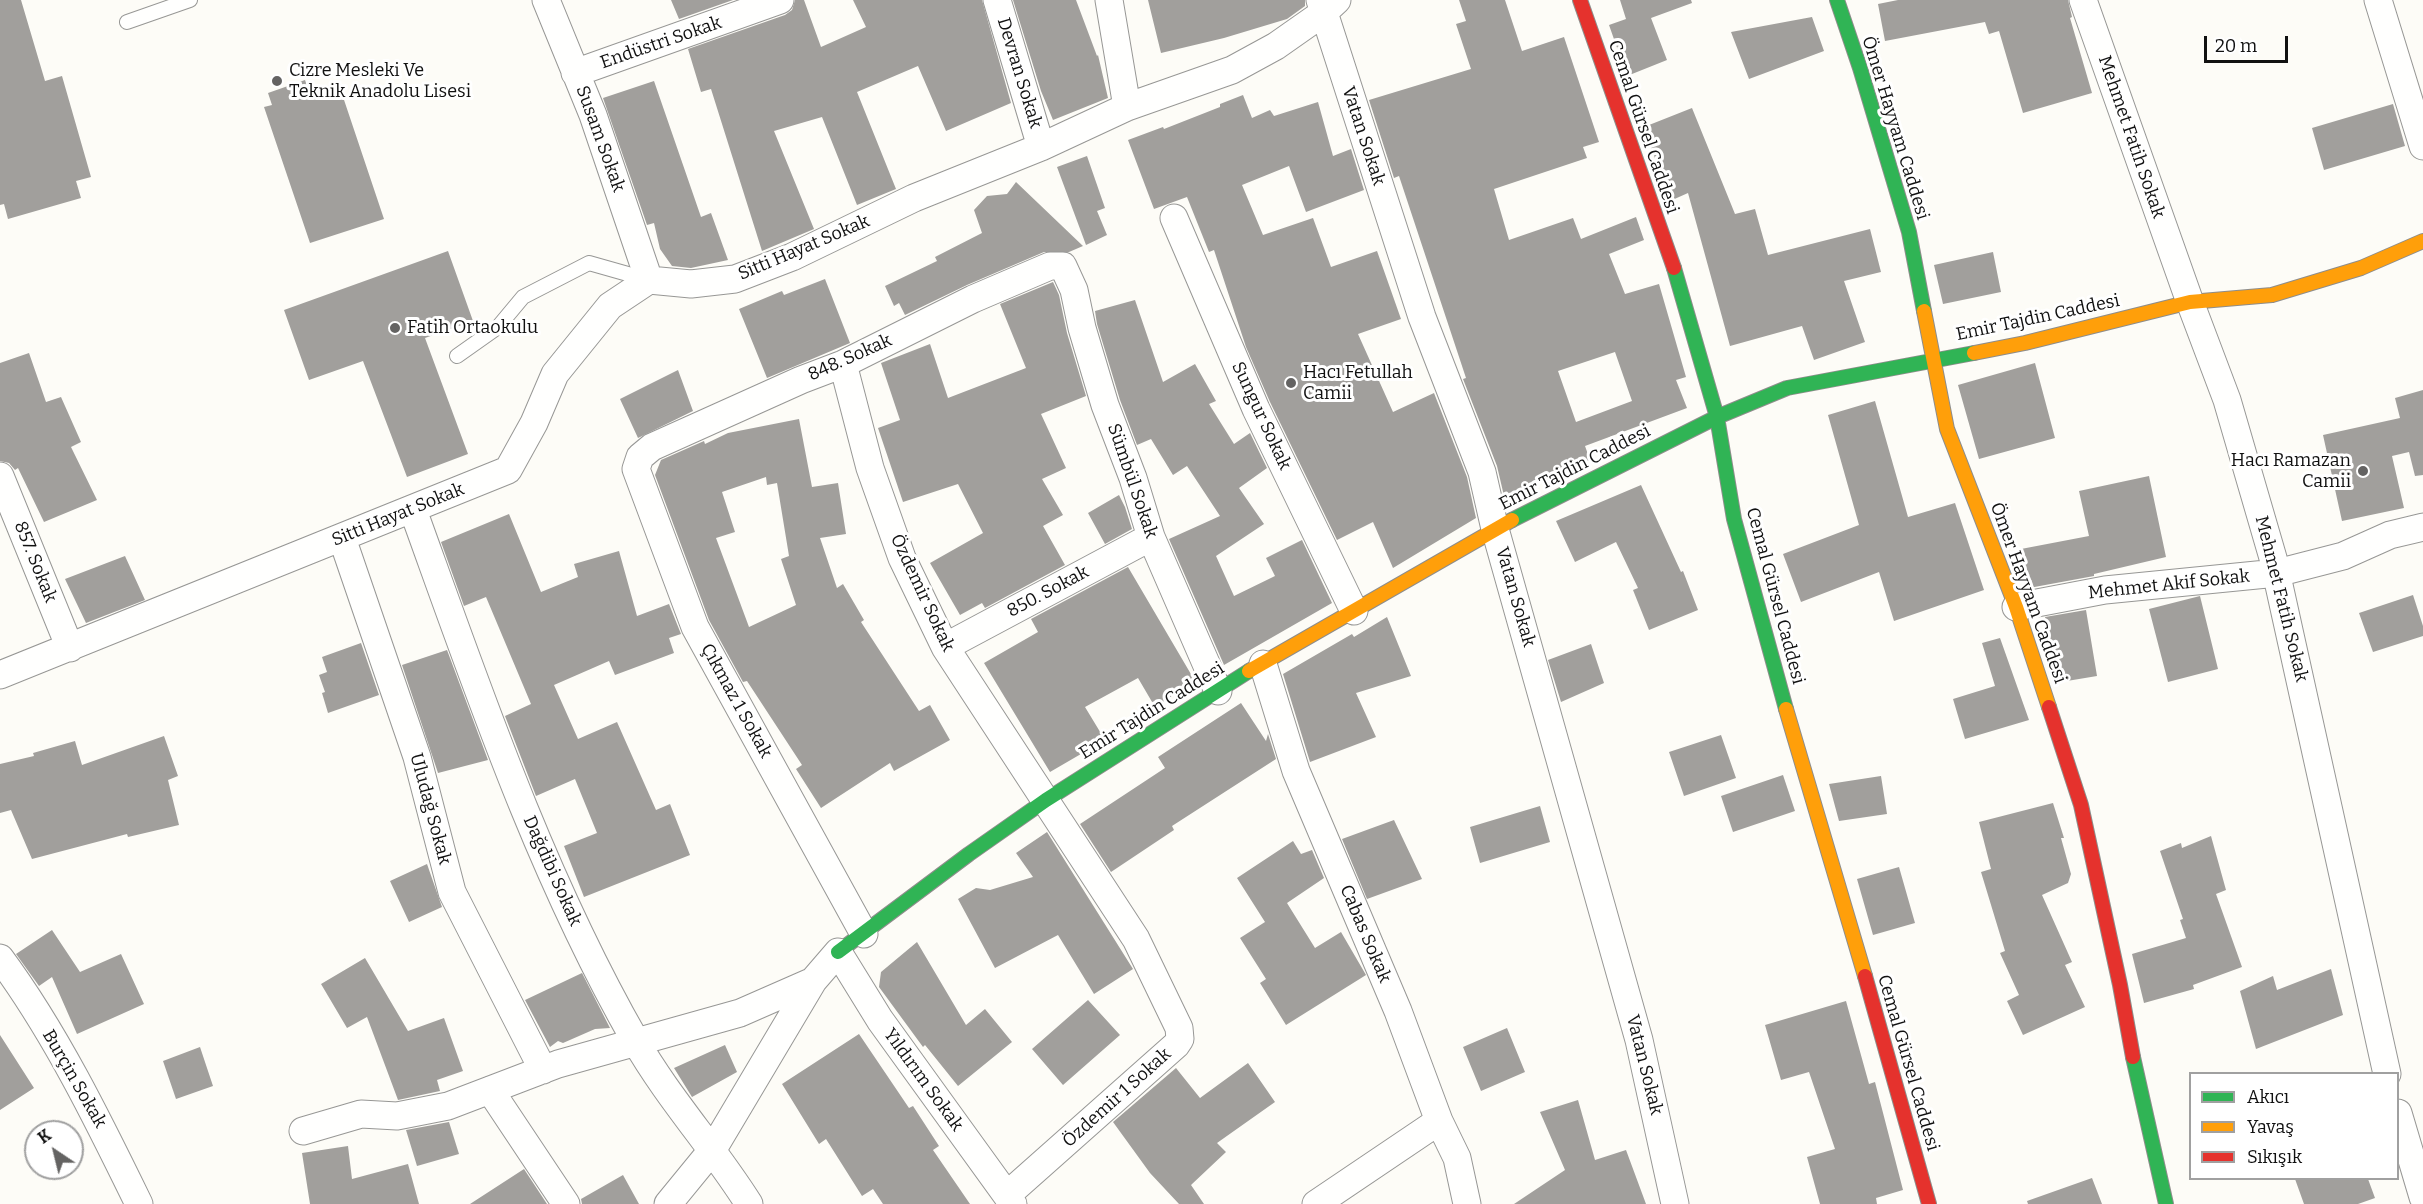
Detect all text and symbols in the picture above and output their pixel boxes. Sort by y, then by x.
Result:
street label: Endüstri Sokak [598,12,724,74]
street label: Devran Sokak [992,15,1046,131]
scale bar [2207,24,2291,62]
street label: Ömer Hayyam Caddesi [1857,34,1933,222]
text: 20 m [2215,35,2257,57]
street label: Cemal Gürsel Caddesi [1603,37,1683,217]
street label: Mehmet Fatih Sokak [2093,53,2169,221]
place label: Cizre Mesleki Ve Teknik Anadolu Lisesi [289,60,471,103]
marker: Cizre Mesleki Ve Teknik Anadolu Lisesi [270,74,284,88]
street label: Susam Sokak [571,83,629,195]
street label: Vatan Sokak [1337,84,1389,188]
street label: Sitti Hayat Sokak [735,211,873,285]
street label: Emir Tajdin Caddesi [1954,290,2122,346]
place label: Fatih Ortaokulu [407,317,538,339]
marker: Fatih Ortaokulu [388,321,402,335]
street label: 848. Sokak [805,330,895,386]
street label: Sungur Sokak [1227,359,1295,473]
place label: Hacı Fetullah Camii [1303,362,1413,404]
marker: Hacı Fetullah Camii [1284,376,1298,390]
street label: Sümbül Sokak [1102,421,1162,541]
street label: Emir Tajdin Caddesi [1496,421,1654,515]
place label: Hacı Ramazan Camii [2231,450,2351,492]
marker: Hacı Ramazan Camii [2356,464,2370,478]
street label: Sitti Hayat Sokak [329,479,467,551]
street label: Ömer Hayyam Caddesi [1985,500,2071,686]
street label: Cemal Gürsel Caddesi [1741,505,1809,687]
street label: Mehmet Fatih Sokak [2250,514,2312,684]
street label: 857. Sokak [9,518,61,606]
street label: Özdemir Sokak [885,531,959,655]
street label: Vatan Sokak [1490,545,1540,649]
street label: 850. Sokak [1004,562,1092,622]
street label: Mehmet Akif Sokak [2087,566,2251,604]
street label: Çıkmaz 1 Sokak [696,640,776,762]
street label: Emir Tajdin Caddesi [1076,658,1228,764]
street label: Uludağ Sokak [405,751,455,867]
street label: Dağdibi Sokak [518,813,586,929]
street label: Cabas Sokak [1335,882,1395,986]
street label: Cemal Gürsel Caddesi [1873,972,1943,1154]
street label: Vatan Sokak [1621,1013,1667,1117]
street label: Yıldırım Sokak [879,1024,967,1136]
street label: Burçin Sokak [37,1026,111,1132]
street label: Özdemir 1 Sokak [1058,1044,1176,1152]
legend [2189,1072,2399,1180]
text: Akıcı [2247,1086,2289,1108]
text: Yavaş [2247,1116,2294,1138]
north arrow [24,1120,84,1180]
text: K [34,1125,55,1148]
text: Sıkışık [2247,1146,2302,1168]

